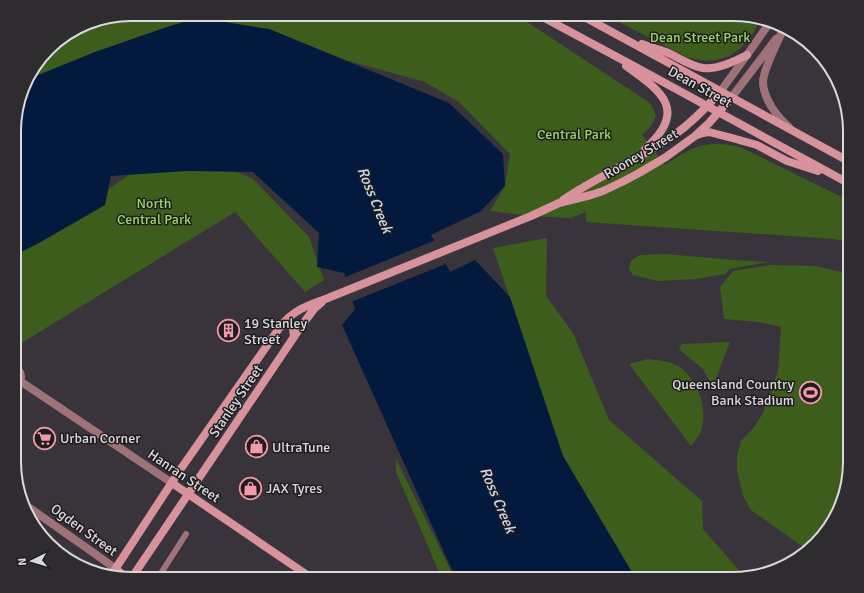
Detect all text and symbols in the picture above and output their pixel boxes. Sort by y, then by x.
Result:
park label: Dean Street Park [650,29,750,46]
street label: Dean Street [665,63,735,112]
street label: Rooney Street [601,125,681,183]
park label: Central Park [537,126,611,143]
water label: Ross Creek [354,164,397,237]
park label: North Central Park [117,195,191,228]
place label: 19 Stanley Street [244,315,307,348]
building icon: 19 Stanley Street [215,318,241,344]
street label: Stanley Street [205,361,267,441]
place label: Queensland Country Bank Stadium [672,376,794,409]
sports icon: Queensland Country Bank Stadium [797,379,823,405]
supermarket icon: Urban Corner [32,425,58,451]
place label: Urban Corner [60,430,141,447]
shop icon: UltraTune [244,434,270,460]
place label: UltraTune [272,439,330,456]
street label: Hanran Street [145,446,223,506]
water label: Ross Creek [476,464,521,537]
shop icon: JAX Tyres [237,475,263,501]
place label: JAX Tyres [266,480,322,497]
street label: Ogden Street [47,500,121,560]
north arrow [12,541,52,581]
text: N [16,557,29,566]

